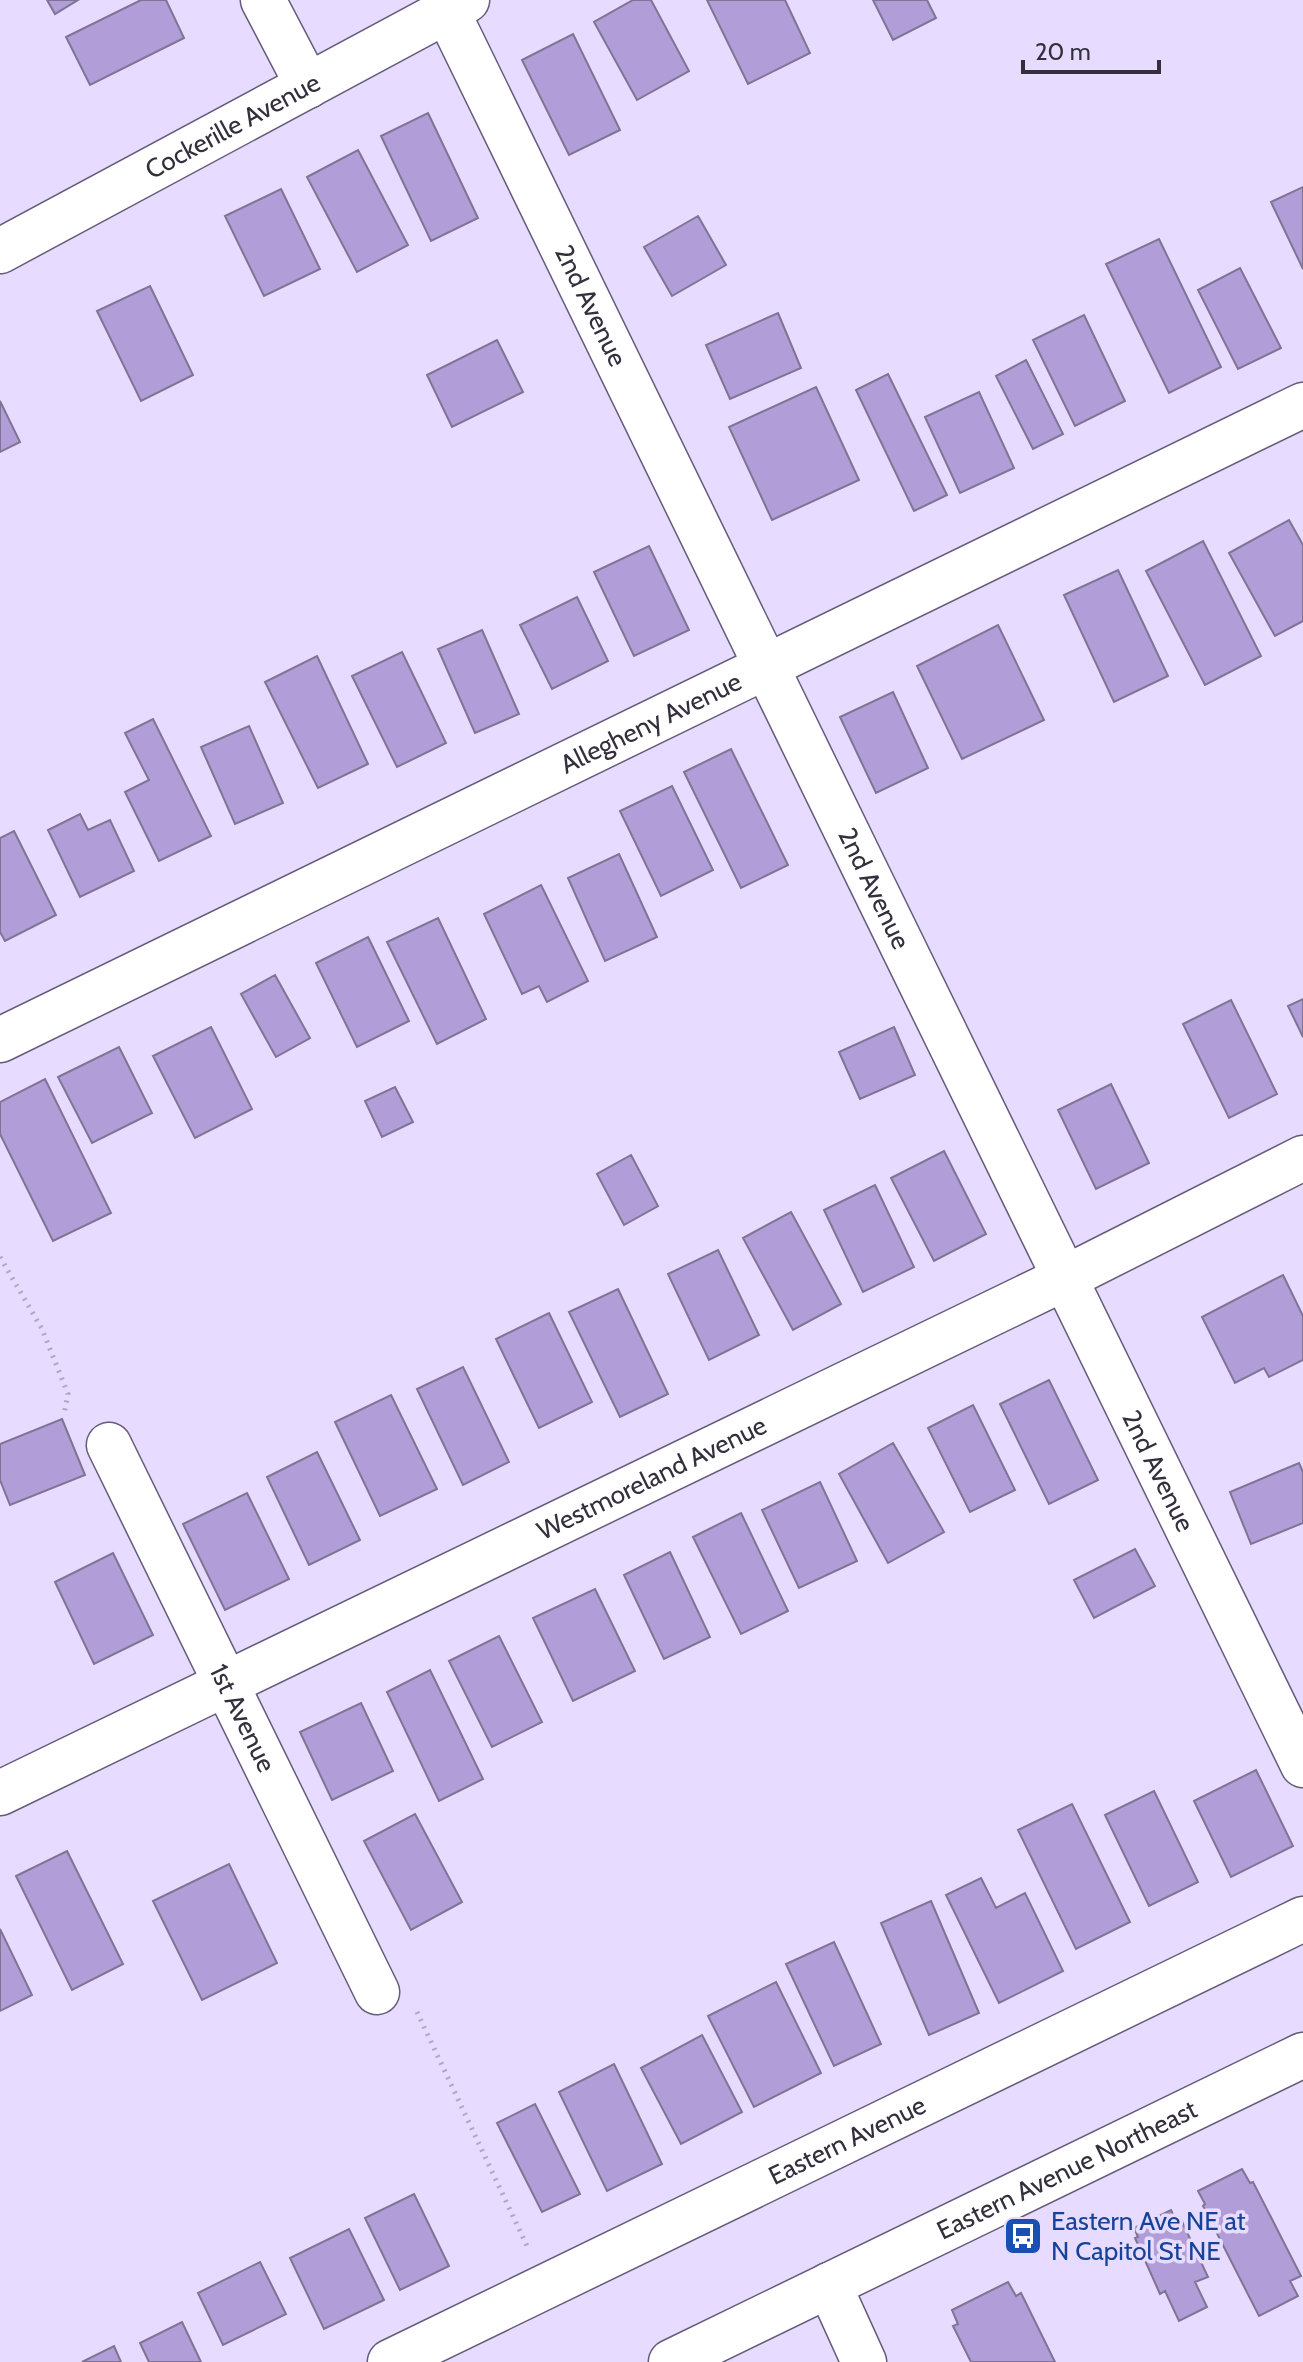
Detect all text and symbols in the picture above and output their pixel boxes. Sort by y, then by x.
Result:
scale bar [1023,24,1159,74]
text: 20 m [1035,37,1091,66]
street label: Cockerille Avenue [140,66,325,186]
street label: 2nd Avenue [548,240,634,372]
street label: Allegheny Avenue [555,665,747,780]
street label: 2nd Avenue [831,823,917,954]
street label: 2nd Avenue [1115,1405,1202,1537]
street label: Westmoreland Avenue [532,1409,772,1547]
street label: 1st Avenue [203,1659,283,1777]
street label: Eastern Avenue [763,2089,931,2192]
street label: Eastern Avenue Northeast [931,2093,1202,2246]
place label: Eastern Ave NE at N Capitol St NE [1051,2205,1246,2267]
bus stop icon: Eastern Ave NE at N Capitol St NE [1002,2215,1044,2257]

